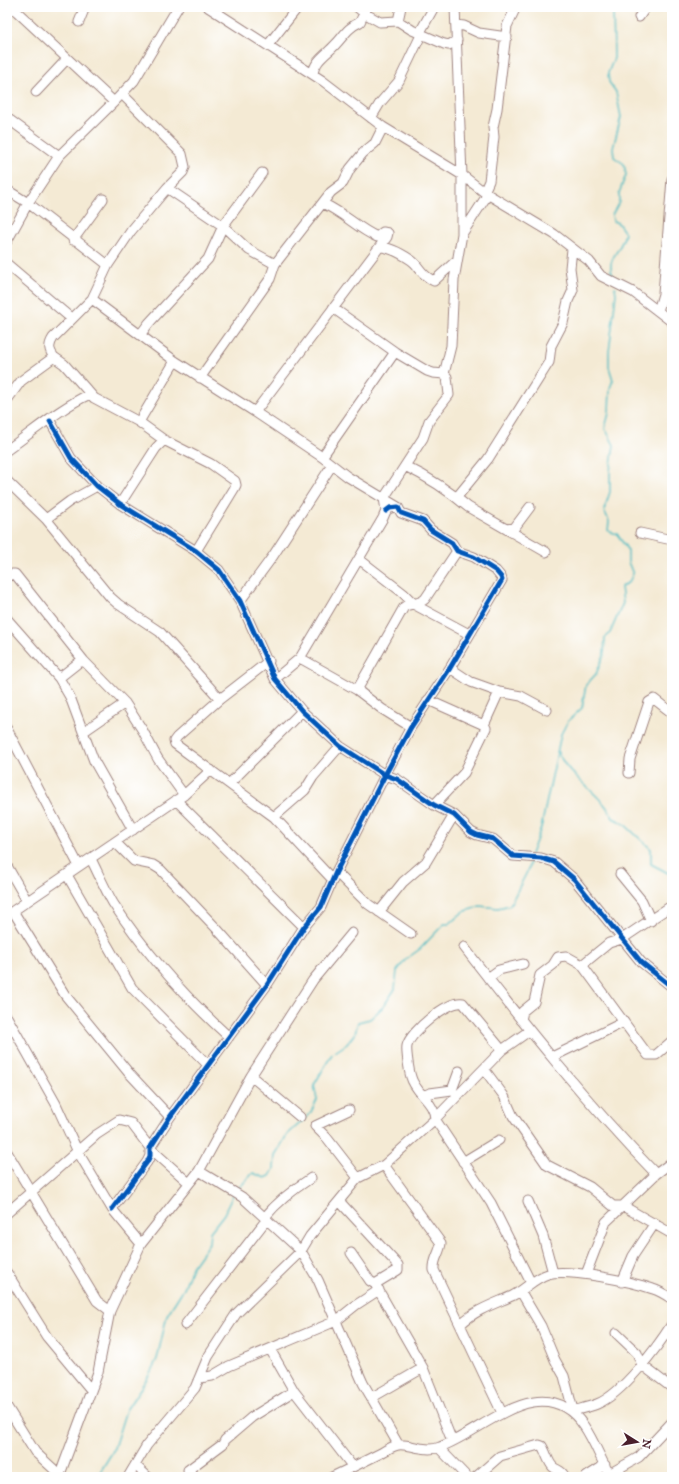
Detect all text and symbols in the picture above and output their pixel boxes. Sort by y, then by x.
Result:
north arrow [617,1422,657,1462]
text: N [639,1438,654,1450]

